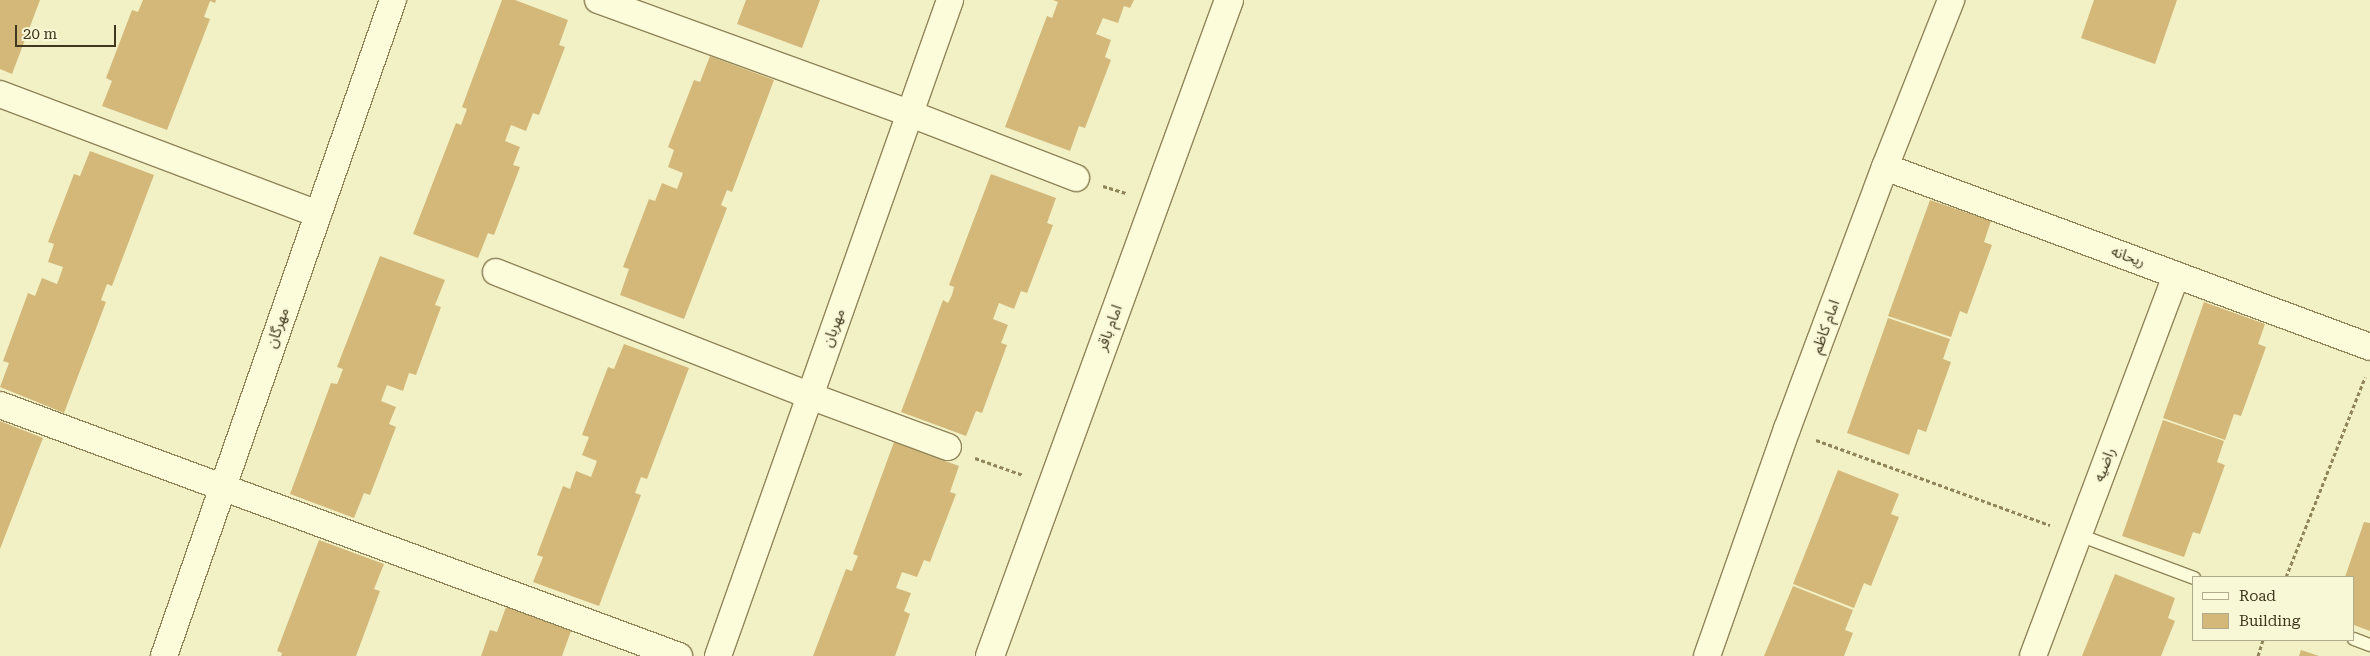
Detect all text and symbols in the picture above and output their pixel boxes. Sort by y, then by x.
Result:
scale bar [18,15,119,47]
text: 20 m [23,25,57,43]
street label: ریحانه [2109,243,2147,271]
street label: امام کاظم [1808,298,1844,356]
street label: امام باقر [1093,302,1127,354]
street label: مهرگان [263,305,293,351]
street label: مهربان [819,306,849,350]
street label: راضیه [2090,445,2120,485]
legend [2192,576,2355,641]
text: Road [2239,587,2276,605]
text: Building [2239,612,2300,630]

